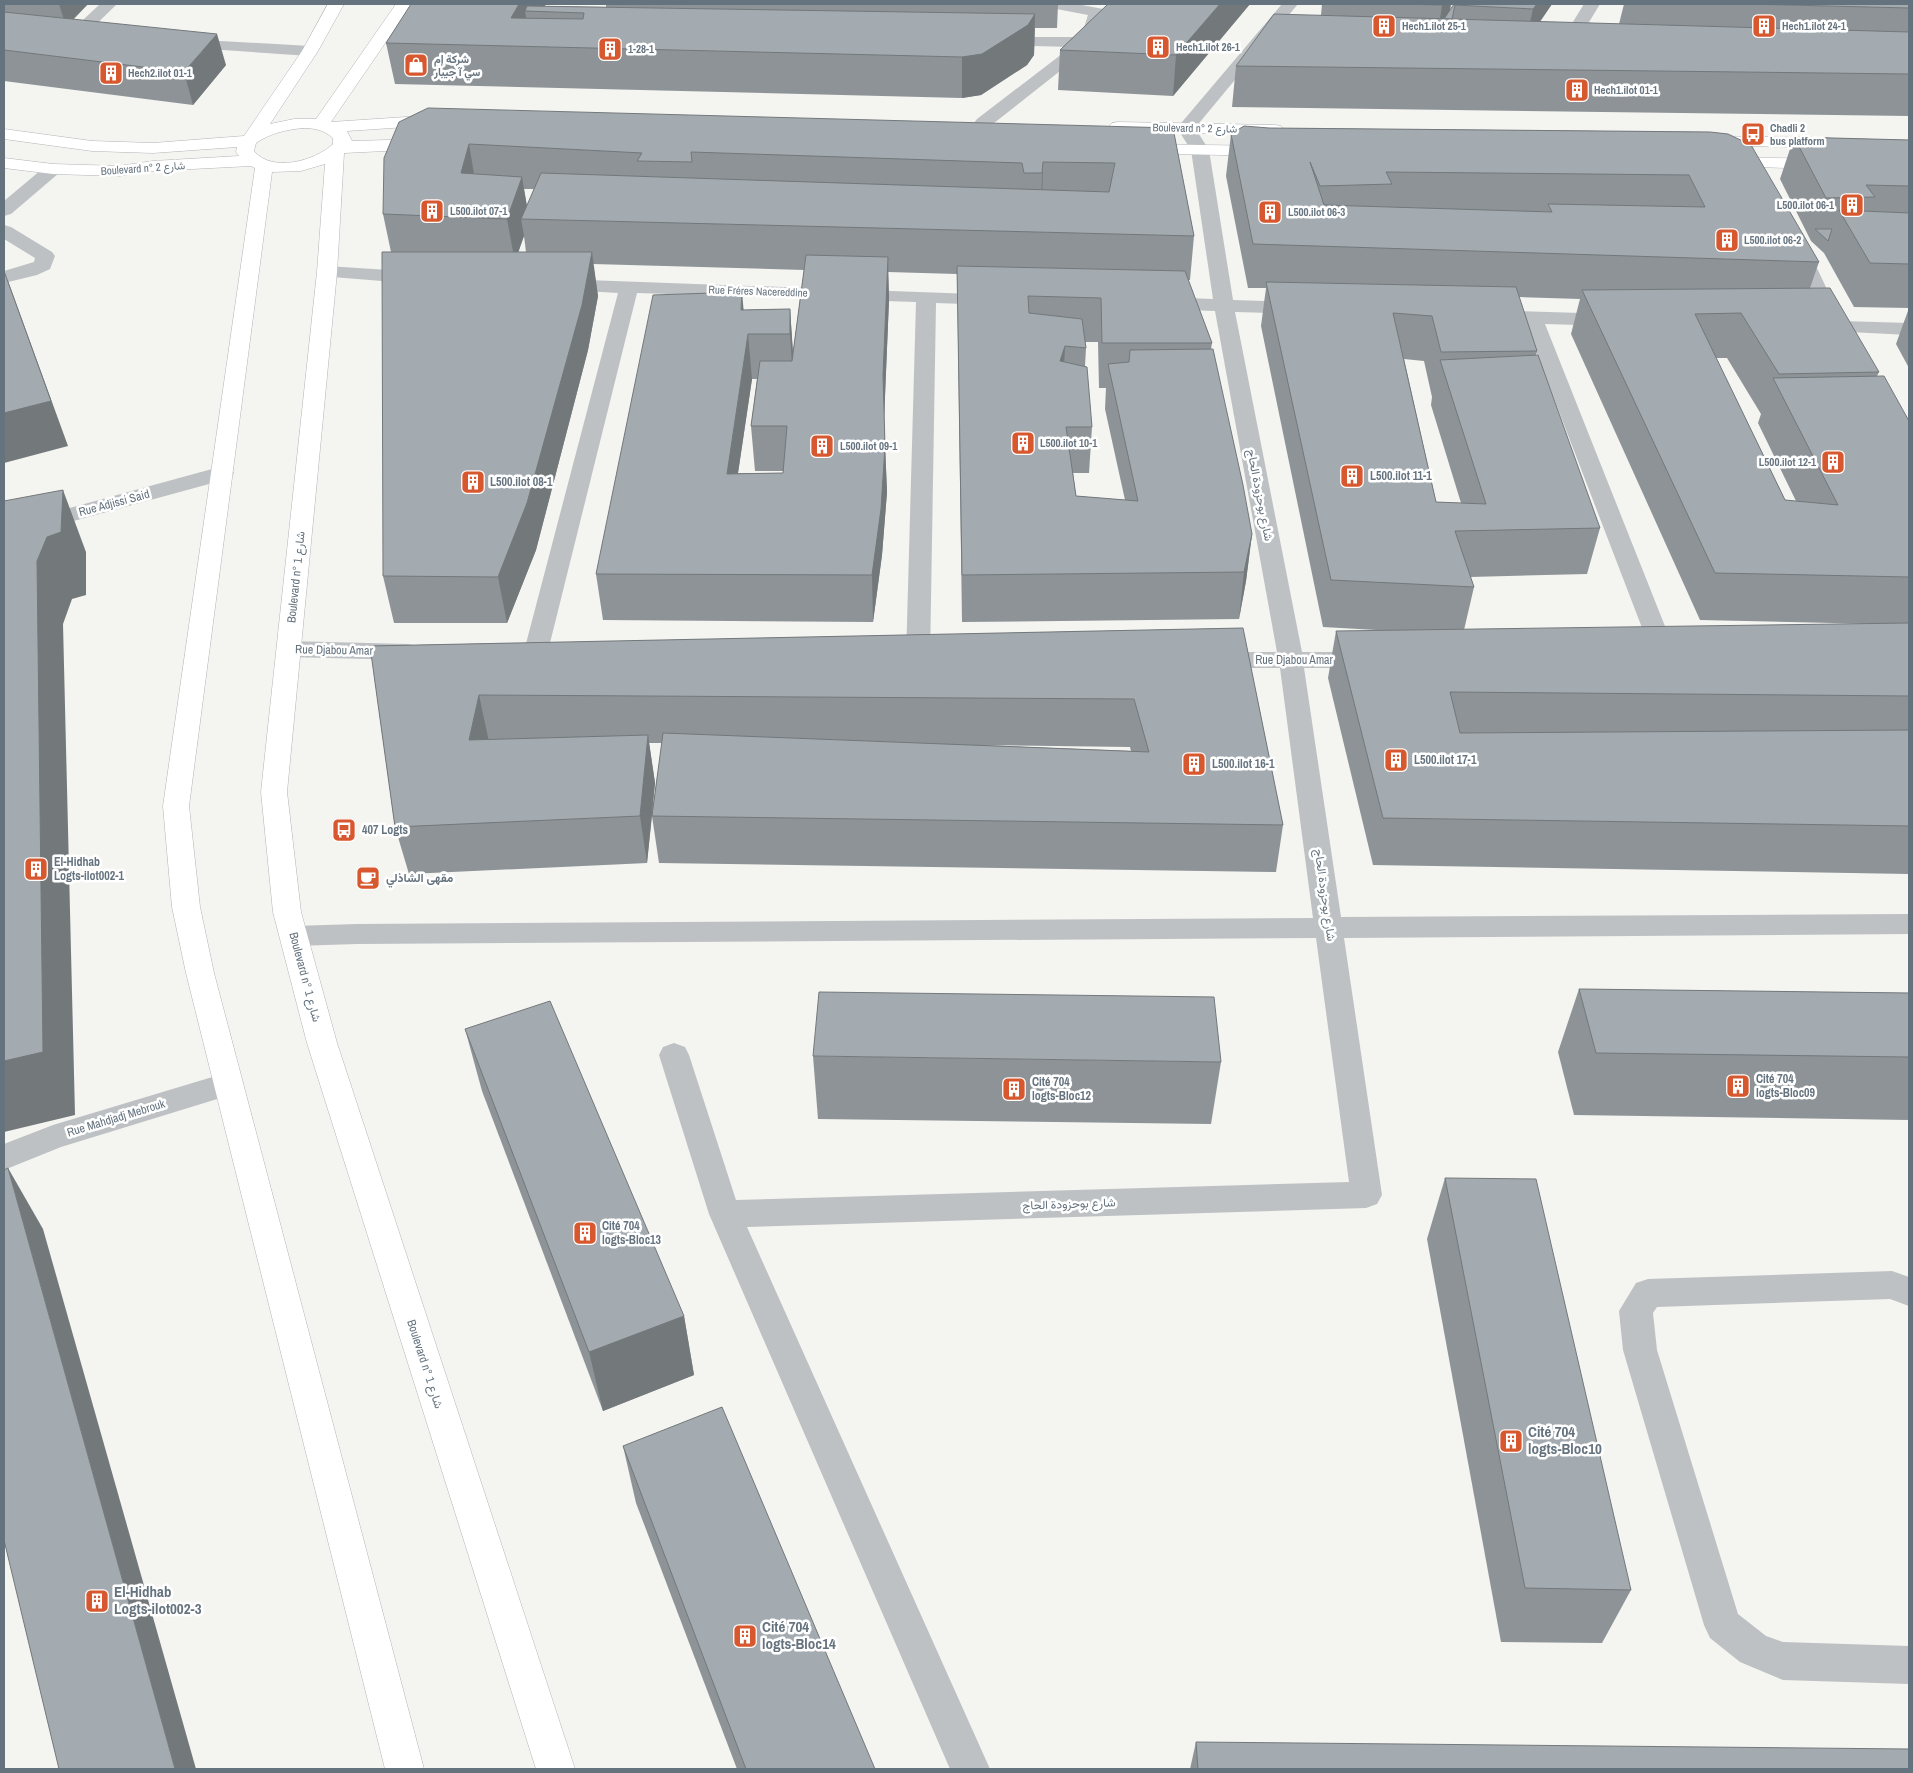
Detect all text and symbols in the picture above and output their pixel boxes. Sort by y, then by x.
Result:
building icon: Hech1.ilot 25-1 [1371,13,1397,39]
building icon: Hech1.ilot 24-1 [1751,13,1777,39]
place label: Hech1.ilot 25-1 [1402,19,1466,33]
place label: Hech1.ilot 24-1 [1782,19,1846,33]
building icon: Hech1.ilot 26-1 [1145,34,1171,60]
building icon: 1-28-1 [597,36,623,62]
place label: Hech1.ilot 26-1 [1176,40,1240,54]
place label: 1-28-1 [628,42,654,56]
shop icon: شركة إم سي آ جيبار [403,52,429,78]
place label: شركة إم سي آ جيبار [433,52,480,81]
building icon: Hech2.ilot 01-1 [98,60,124,86]
place label: Hech2.ilot 01-1 [128,66,192,80]
building icon: Hech1.ilot 01-1 [1564,77,1590,103]
place label: Hech1.ilot 01-1 [1594,83,1658,97]
street label: Boulevard n° شارع 2 [1153,120,1238,137]
bus stop icon: Chadli 2 bus platform [1740,121,1766,147]
place label: Chadli 2 bus platform [1770,121,1825,148]
street label: Boulevard n° شارع 2 [100,158,186,179]
building icon: L500.ilot 06-1 [1839,192,1865,218]
building icon: L500.ilot 07-1 [419,198,445,224]
place label: L500.ilot 06-1 [1777,198,1834,212]
building icon: L500.ilot 06-3 [1257,199,1283,225]
place label: L500.ilot 07-1 [450,204,507,218]
place label: L500.ilot 06-3 [1288,205,1345,219]
building icon: L500.ilot 06-2 [1714,227,1740,253]
place label: L500.ilot 06-2 [1744,233,1801,247]
street label: Rue Fréres Nacereddine [708,282,808,300]
building icon: L500.ilot 10-1 [1010,430,1036,456]
building icon: L500.ilot 09-1 [809,433,835,459]
place label: L500.ilot 10-1 [1040,436,1097,450]
place label: L500.ilot 09-1 [840,439,897,453]
street label: شارع بوحزودة الحاج [1242,448,1277,542]
building icon: L500.ilot 12-1 [1820,449,1846,475]
place label: L500.ilot 12-1 [1759,455,1816,469]
building icon: L500.ilot 11-1 [1339,463,1365,489]
place label: L500.ilot 11-1 [1370,468,1432,484]
building icon: L500.ilot 08-1 [460,469,486,495]
place label: L500.ilot 08-1 [490,474,553,490]
street label: Rue Adjissi Said [77,486,151,520]
street label: Boulevard n° شارع 1 [283,530,310,624]
street label: Rue Djabou Amar [295,641,374,659]
street label: Rue Djabou Amar [1255,652,1334,668]
building icon: L500.ilot 17-1 [1383,747,1409,773]
building icon: L500.ilot 16-1 [1181,751,1207,777]
place label: L500.ilot 17-1 [1414,752,1477,768]
place label: L500.ilot 16-1 [1212,756,1275,772]
bus stop icon: 407 Logts [331,817,357,843]
place label: 407 Logts [362,822,408,838]
street label: شارع بوحزودة الحاج [1310,848,1339,942]
place label: El-Hidhab Logts-ilot002-1 [54,854,125,884]
building icon: El-Hidhab Logts-ilot002-1 [23,856,49,882]
cafe icon: مقهى الشاذلي [355,865,381,891]
place label: مقهى الشاذلي [386,870,454,888]
street label: Boulevard n° شارع 1 [284,930,325,1024]
place label: Cité 704 logts-Bloc09 [1756,1071,1816,1101]
building icon: Cité 704 logts-Bloc09 [1725,1073,1751,1099]
place label: Cité 704 logts-Bloc12 [1032,1074,1092,1104]
building icon: Cité 704 logts-Bloc12 [1001,1076,1027,1102]
street label: Rue Mahdjadj Mebrouk [65,1095,167,1141]
street label: شارع بوحزودة الحاج [1022,1194,1116,1215]
place label: Cité 704 logts-Bloc13 [602,1218,662,1248]
building icon: Cité 704 logts-Bloc13 [572,1220,598,1246]
street label: Boulevard n° شارع 1 [402,1318,447,1411]
place label: Cité 704 logts-Bloc10 [1528,1421,1602,1459]
building icon: Cité 704 logts-Bloc10 [1498,1428,1524,1454]
place label: El-Hidhab Logts-ilot002-3 [114,1581,202,1619]
building icon: El-Hidhab Logts-ilot002-3 [84,1588,110,1614]
place label: Cité 704 logts-Bloc14 [762,1616,836,1654]
building icon: Cité 704 logts-Bloc14 [732,1623,758,1649]

